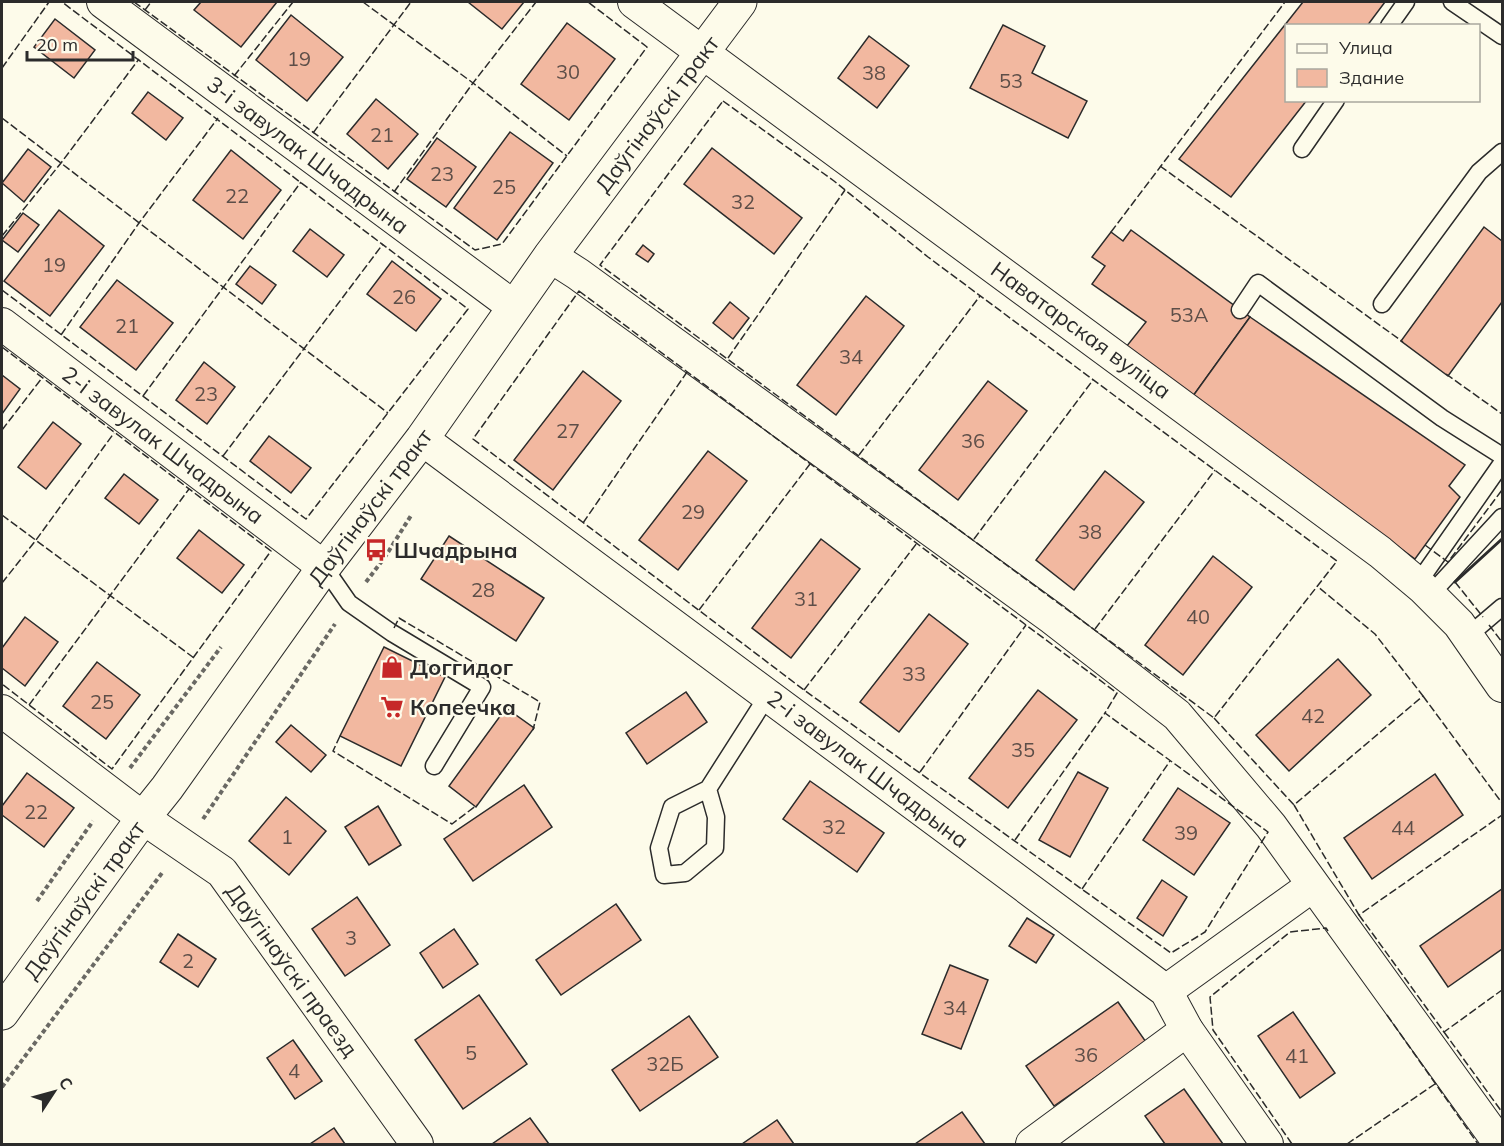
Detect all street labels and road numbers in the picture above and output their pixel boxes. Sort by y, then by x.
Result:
street label: Даўгінаўскі тракт [589,30,725,198]
street label: 3-і завулак Шчадрына [202,70,414,240]
street label: Наватарская вуліца [985,255,1177,405]
street label: 2-і завулак Шчадрына [57,360,269,530]
street label: Даўгінаўскі тракт [302,423,438,591]
street label: 2-і завулак Шчадрына [762,684,974,854]
street label: Даўгінаўскі тракт [17,815,151,985]
street label: Даўгінаўскі праезд [220,878,364,1062]

